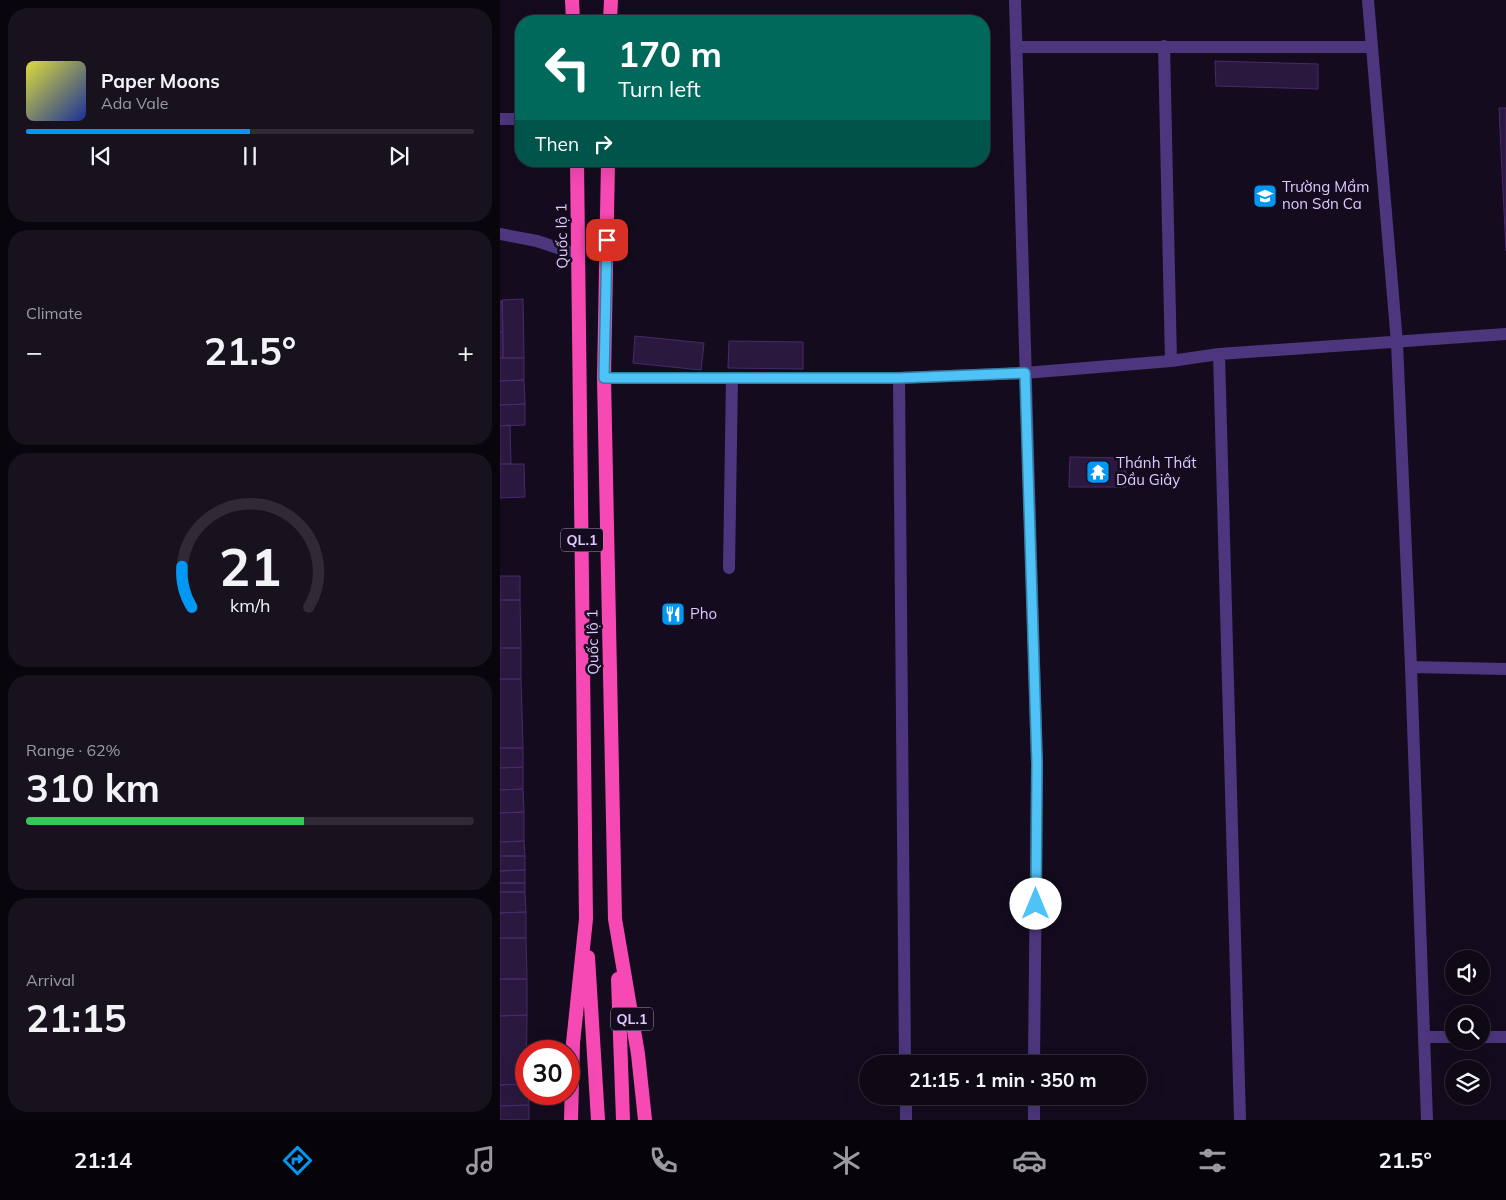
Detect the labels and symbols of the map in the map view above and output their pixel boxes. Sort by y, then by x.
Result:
place label: Trường Mầm non Sơn Ca [1282,177,1369,213]
school or university icon: Trường Mầm non Sơn Ca [1252,183,1278,209]
street label: Quốc lộ 1 [551,203,572,269]
pin [586,219,628,261]
place label: Thánh Thất Dầu Giây [1116,453,1196,489]
temple icon: Thánh Thất Dầu Giây [1085,459,1111,485]
road number: QL.1 [561,528,603,552]
restaurant icon: Pho [660,601,686,627]
place label: Pho [690,604,717,623]
street label: Quốc lộ 1 [582,609,603,675]
position arrow [1009,877,1061,929]
road number: QL.1 [611,1008,653,1030]
speed limit sign: 30 [515,1040,580,1105]

